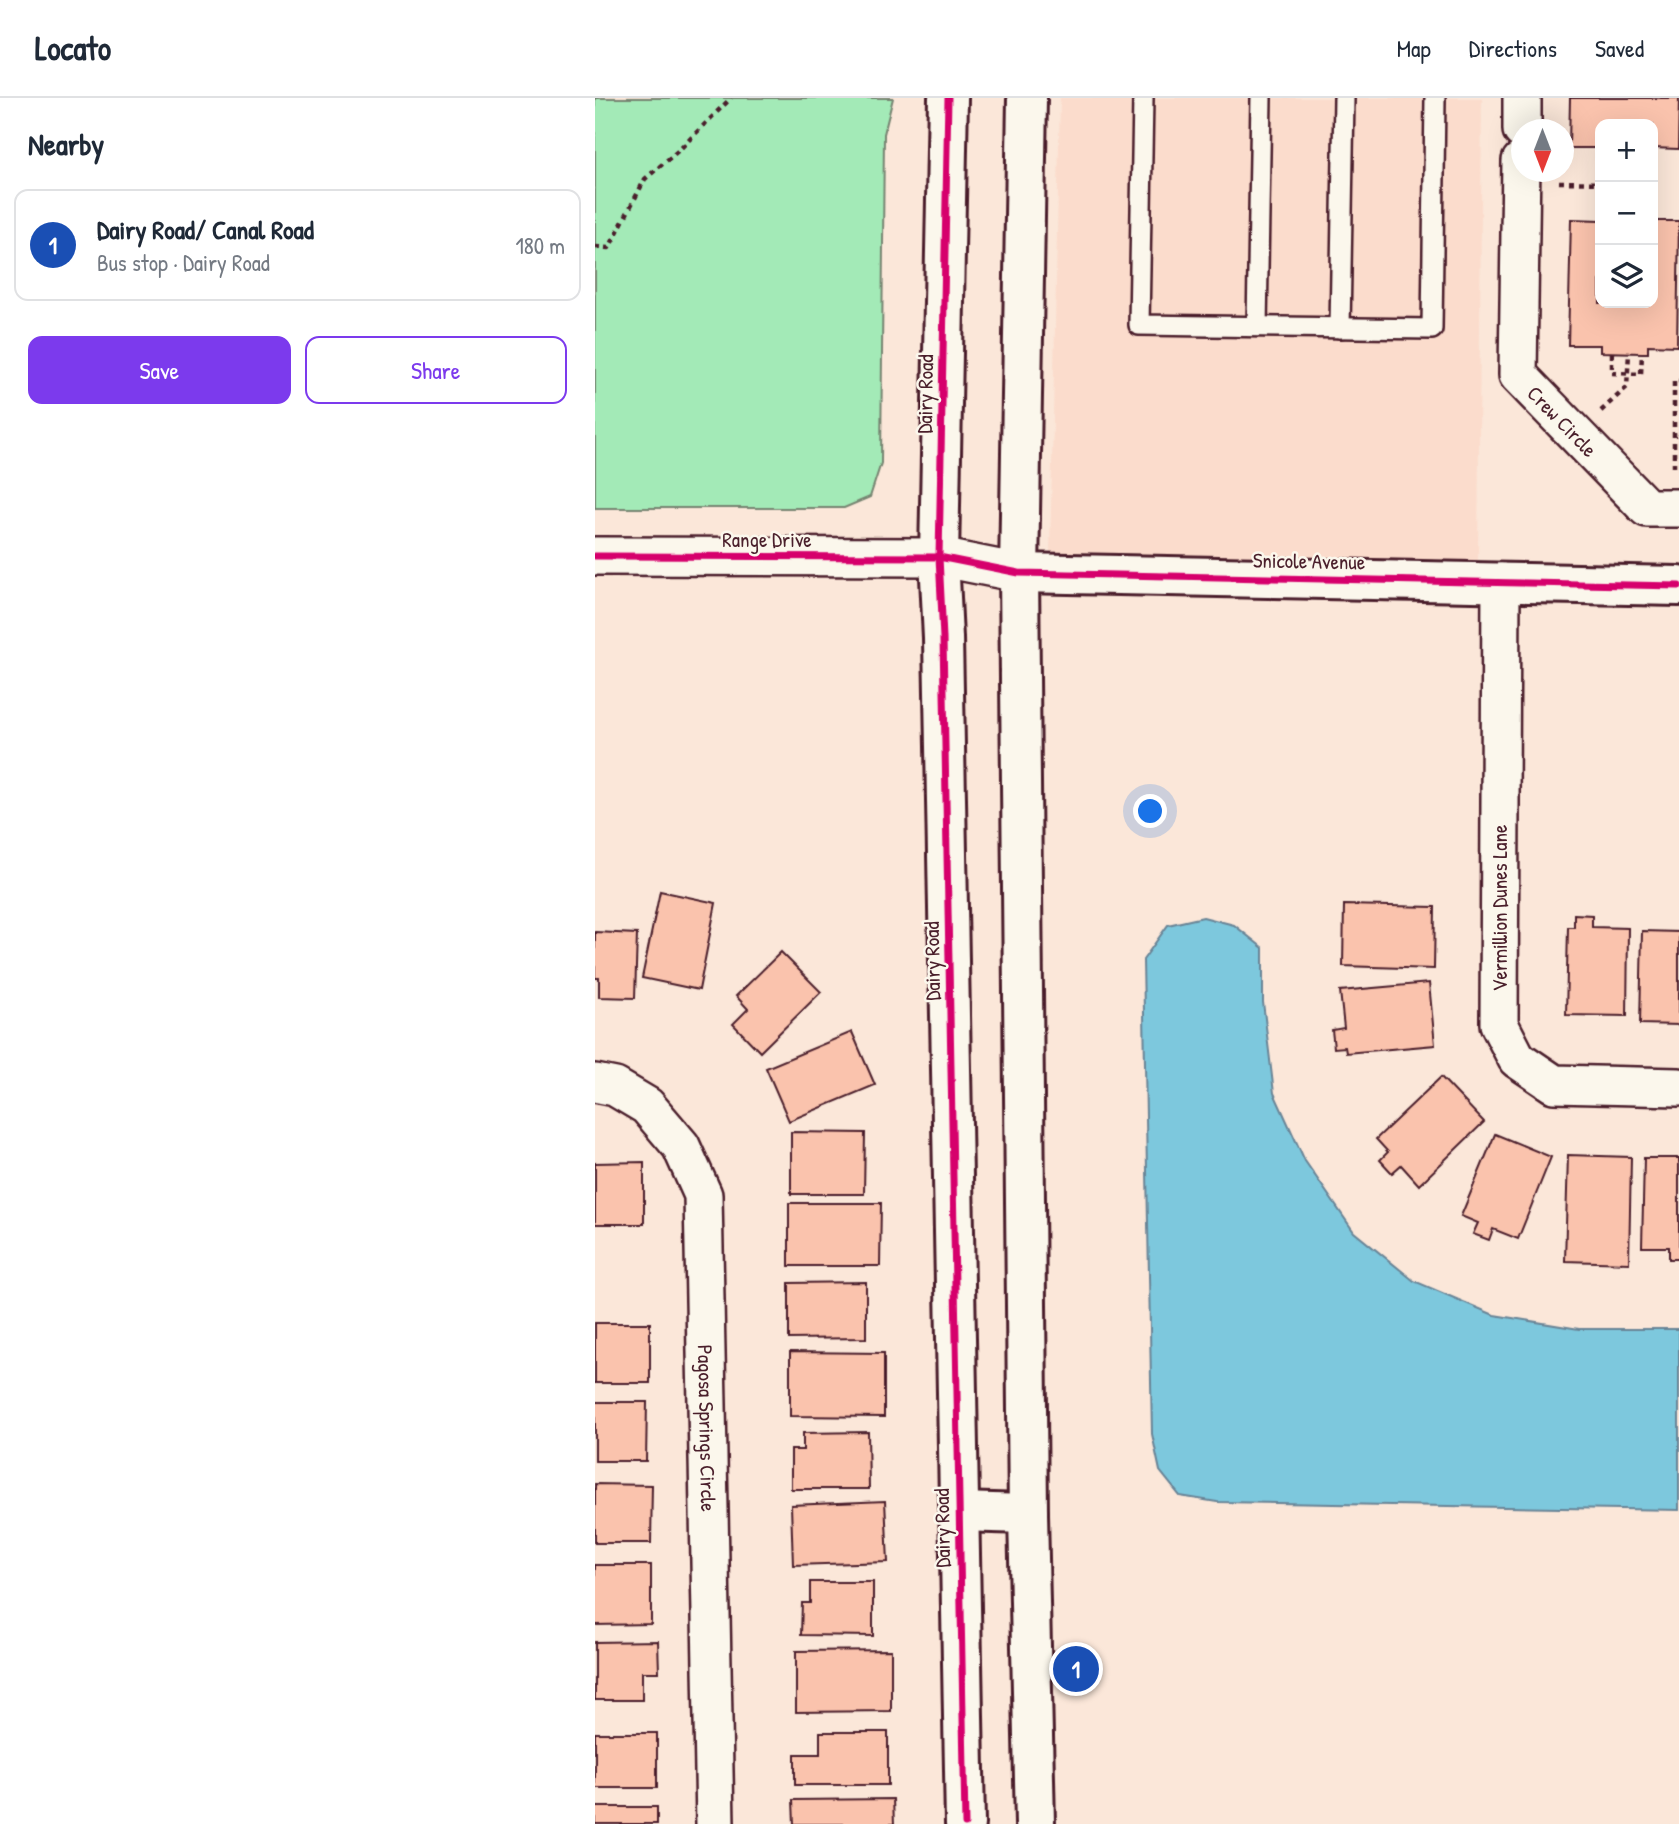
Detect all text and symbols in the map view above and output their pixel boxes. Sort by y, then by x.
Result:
text: Locato [35,26,111,70]
text: Map [1397,32,1431,64]
text: Directions [1469,32,1557,64]
text: Saved [1595,32,1644,64]
north arrow [1511,119,1574,182]
map controls [1595,119,1658,308]
button: + [1595,119,1658,182]
text: Nearby [28,124,104,164]
button: − [1595,182,1658,245]
text: Dairy Road/ Canal Road [97,212,314,247]
text: 1 [49,230,57,261]
text: 180 m [515,230,565,261]
button: layers [1595,245,1658,308]
text: Bus stop · Dairy Road [97,247,270,278]
button: Save [28,336,291,404]
button: Share [305,336,567,404]
street label: Dairy Road [910,354,940,434]
street label: Crew Circle [1521,379,1604,463]
street label: Range Drive [722,525,812,554]
street label: Snicole Avenue [1253,546,1365,576]
your location [1133,794,1167,828]
street label: Vermillion Dunes Lane [1485,825,1514,991]
street label: Dairy Road [917,921,947,1001]
street label: Pagosa Springs Circle [691,1344,724,1512]
street label: Dairy Road [927,1488,957,1568]
pin: 1 [1053,1643,1099,1695]

